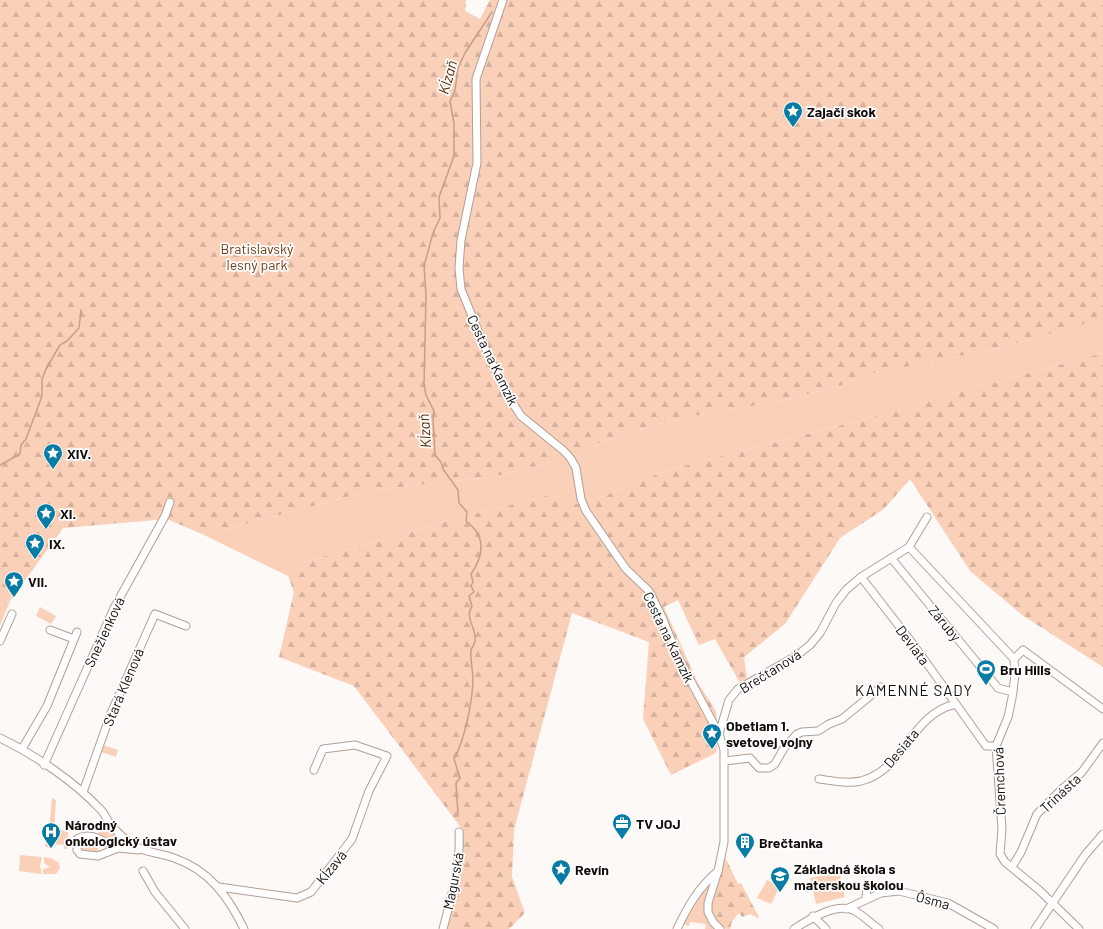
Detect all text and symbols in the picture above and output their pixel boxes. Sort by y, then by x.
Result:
water label: Kĺzaň [434,58,460,96]
place icon: Zajačí skok [782,100,804,128]
place label: Zajačí skok [807,103,876,120]
park label: Bratislavský lesný park [220,240,294,273]
street label: Cesta na Kamzík [464,312,522,408]
water label: Kĺzaň [414,413,434,449]
place icon: XIV. [42,442,64,470]
place label: XIV. [67,445,91,462]
place icon: XI. [35,502,57,530]
place label: XI. [60,505,76,522]
place icon: IX. [24,532,46,560]
place label: IX. [49,535,65,552]
place icon: VII. [3,570,25,598]
place label: VII. [28,573,48,590]
street label: Cesta na Kamzík [640,589,698,685]
street label: Snežienková [80,594,128,670]
street label: Záruby [925,602,965,645]
street label: Deviata [893,622,933,668]
street label: Stará Klenová [99,645,147,729]
street label: Brečtanová [736,645,804,697]
sports icon: Bru Hills [975,658,997,686]
place label: Bru Hills [1000,661,1051,678]
district label: KAMENNÉ SADY [855,681,973,699]
place label: Obetiam 1. svetovej vojny [726,717,813,750]
place icon: Obetiam 1. svetovej vojny [701,722,723,750]
street label: Desiata [880,725,922,771]
street label: Čremchová [989,747,1009,815]
street label: Trinásta [1036,770,1084,816]
office icon: TV JOJ [611,812,633,840]
place label: TV JOJ [636,815,681,832]
place label: Národný onkologický ústav [65,816,177,849]
hospital icon: Národný onkologický ústav [40,821,62,849]
building icon: Brečtanka [734,831,756,859]
place label: Brečtanka [759,834,823,851]
street label: Kĺzavá [312,847,350,887]
street label: Magurská [439,851,467,911]
place icon: Revín [550,858,572,886]
place label: Základná škola s materskou školou [794,860,904,893]
place label: Revín [575,861,609,878]
school or university icon: Základná škola s materskou školou [769,865,791,893]
street label: Ôsma [914,887,952,913]

